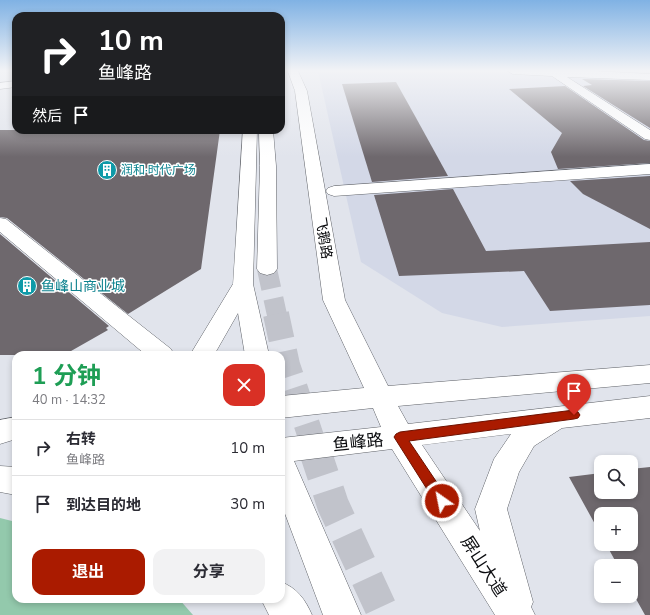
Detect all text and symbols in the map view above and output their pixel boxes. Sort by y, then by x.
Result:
text: 10 m [98,22,164,60]
icon: right [32,28,84,80]
text: 鱼峰路 [98,61,152,85]
icon: arrive [70,104,92,126]
text: 然后 [32,106,62,126]
building icon: 润和·时代广场 [96,159,118,181]
place label: 润和·时代广场 [121,162,196,178]
street label: 飞鹅路 [311,216,336,260]
building icon: 鱼峰山商业城 [16,275,38,297]
place label: 鱼峰山商业城 [41,277,125,296]
text: 1 分钟 [32,360,101,392]
button: close [223,364,265,406]
pin [557,374,591,415]
icon: arrive [563,380,585,402]
text: 40 m · 14:32 [32,391,106,409]
street label: 鱼峰路 [331,428,385,457]
text: 右转 [66,429,96,449]
icon: right [32,437,54,459]
text: 10 m [230,438,265,458]
text: 鱼峰路 [66,451,105,469]
map controls [594,455,638,603]
button: search [594,455,638,499]
position arrow [421,480,463,522]
icon: arrive [32,493,54,515]
text: 30 m [230,494,265,514]
text: 到达目的地 [66,495,141,515]
button: + [594,507,638,551]
street label: 屏山大道 [455,531,512,601]
button: 退出 [32,549,145,595]
button: 分享 [153,549,265,595]
button: − [594,559,638,603]

